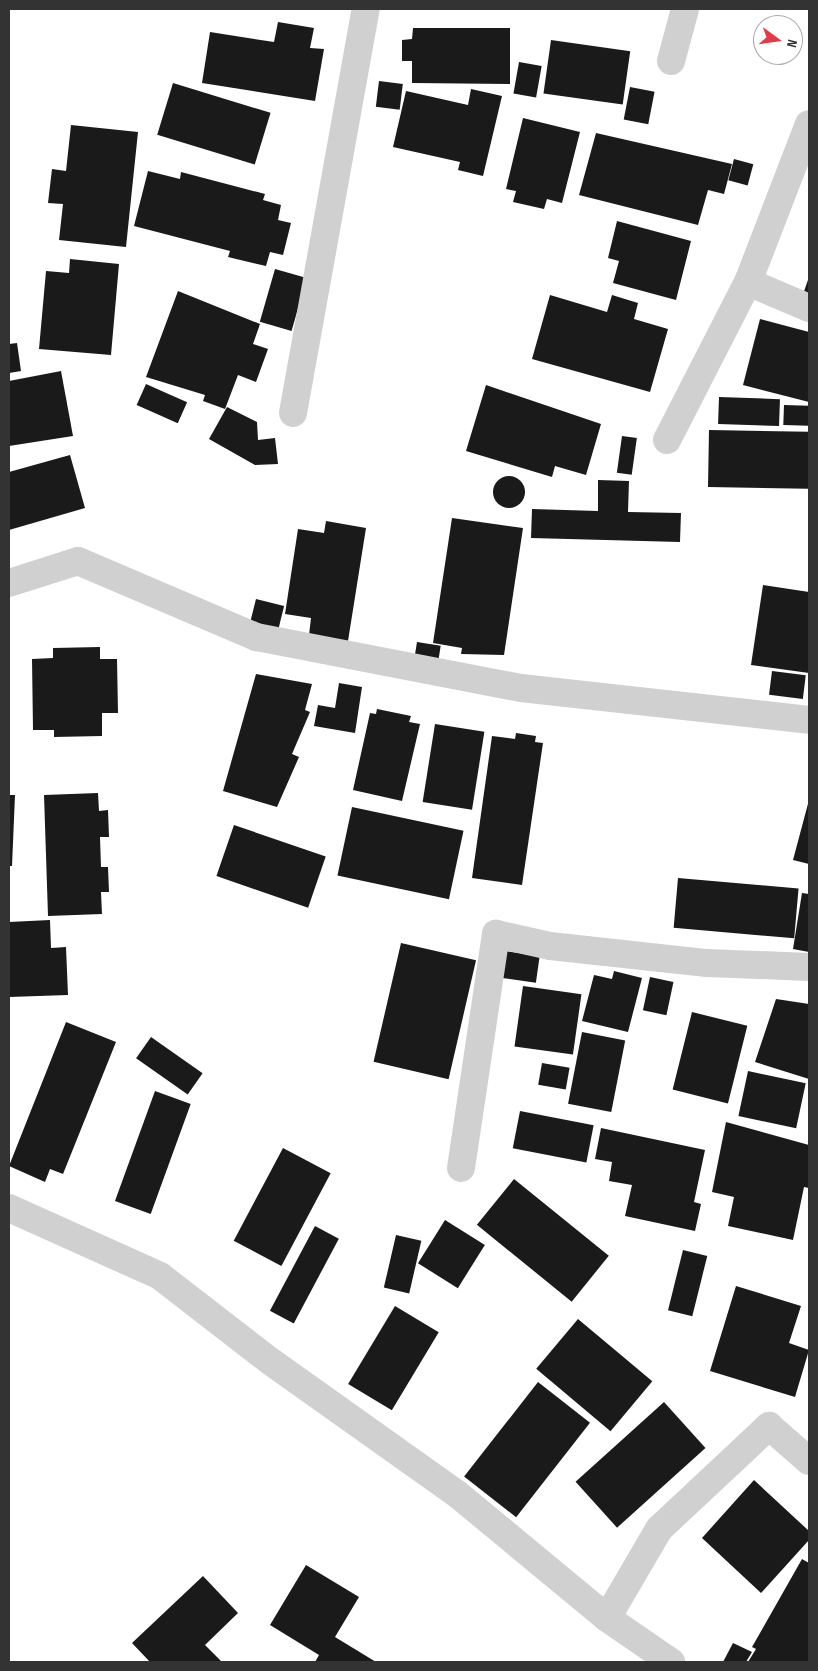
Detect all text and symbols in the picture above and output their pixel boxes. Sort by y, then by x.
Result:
north arrow [753,15,803,65]
text: N [783,38,801,49]

